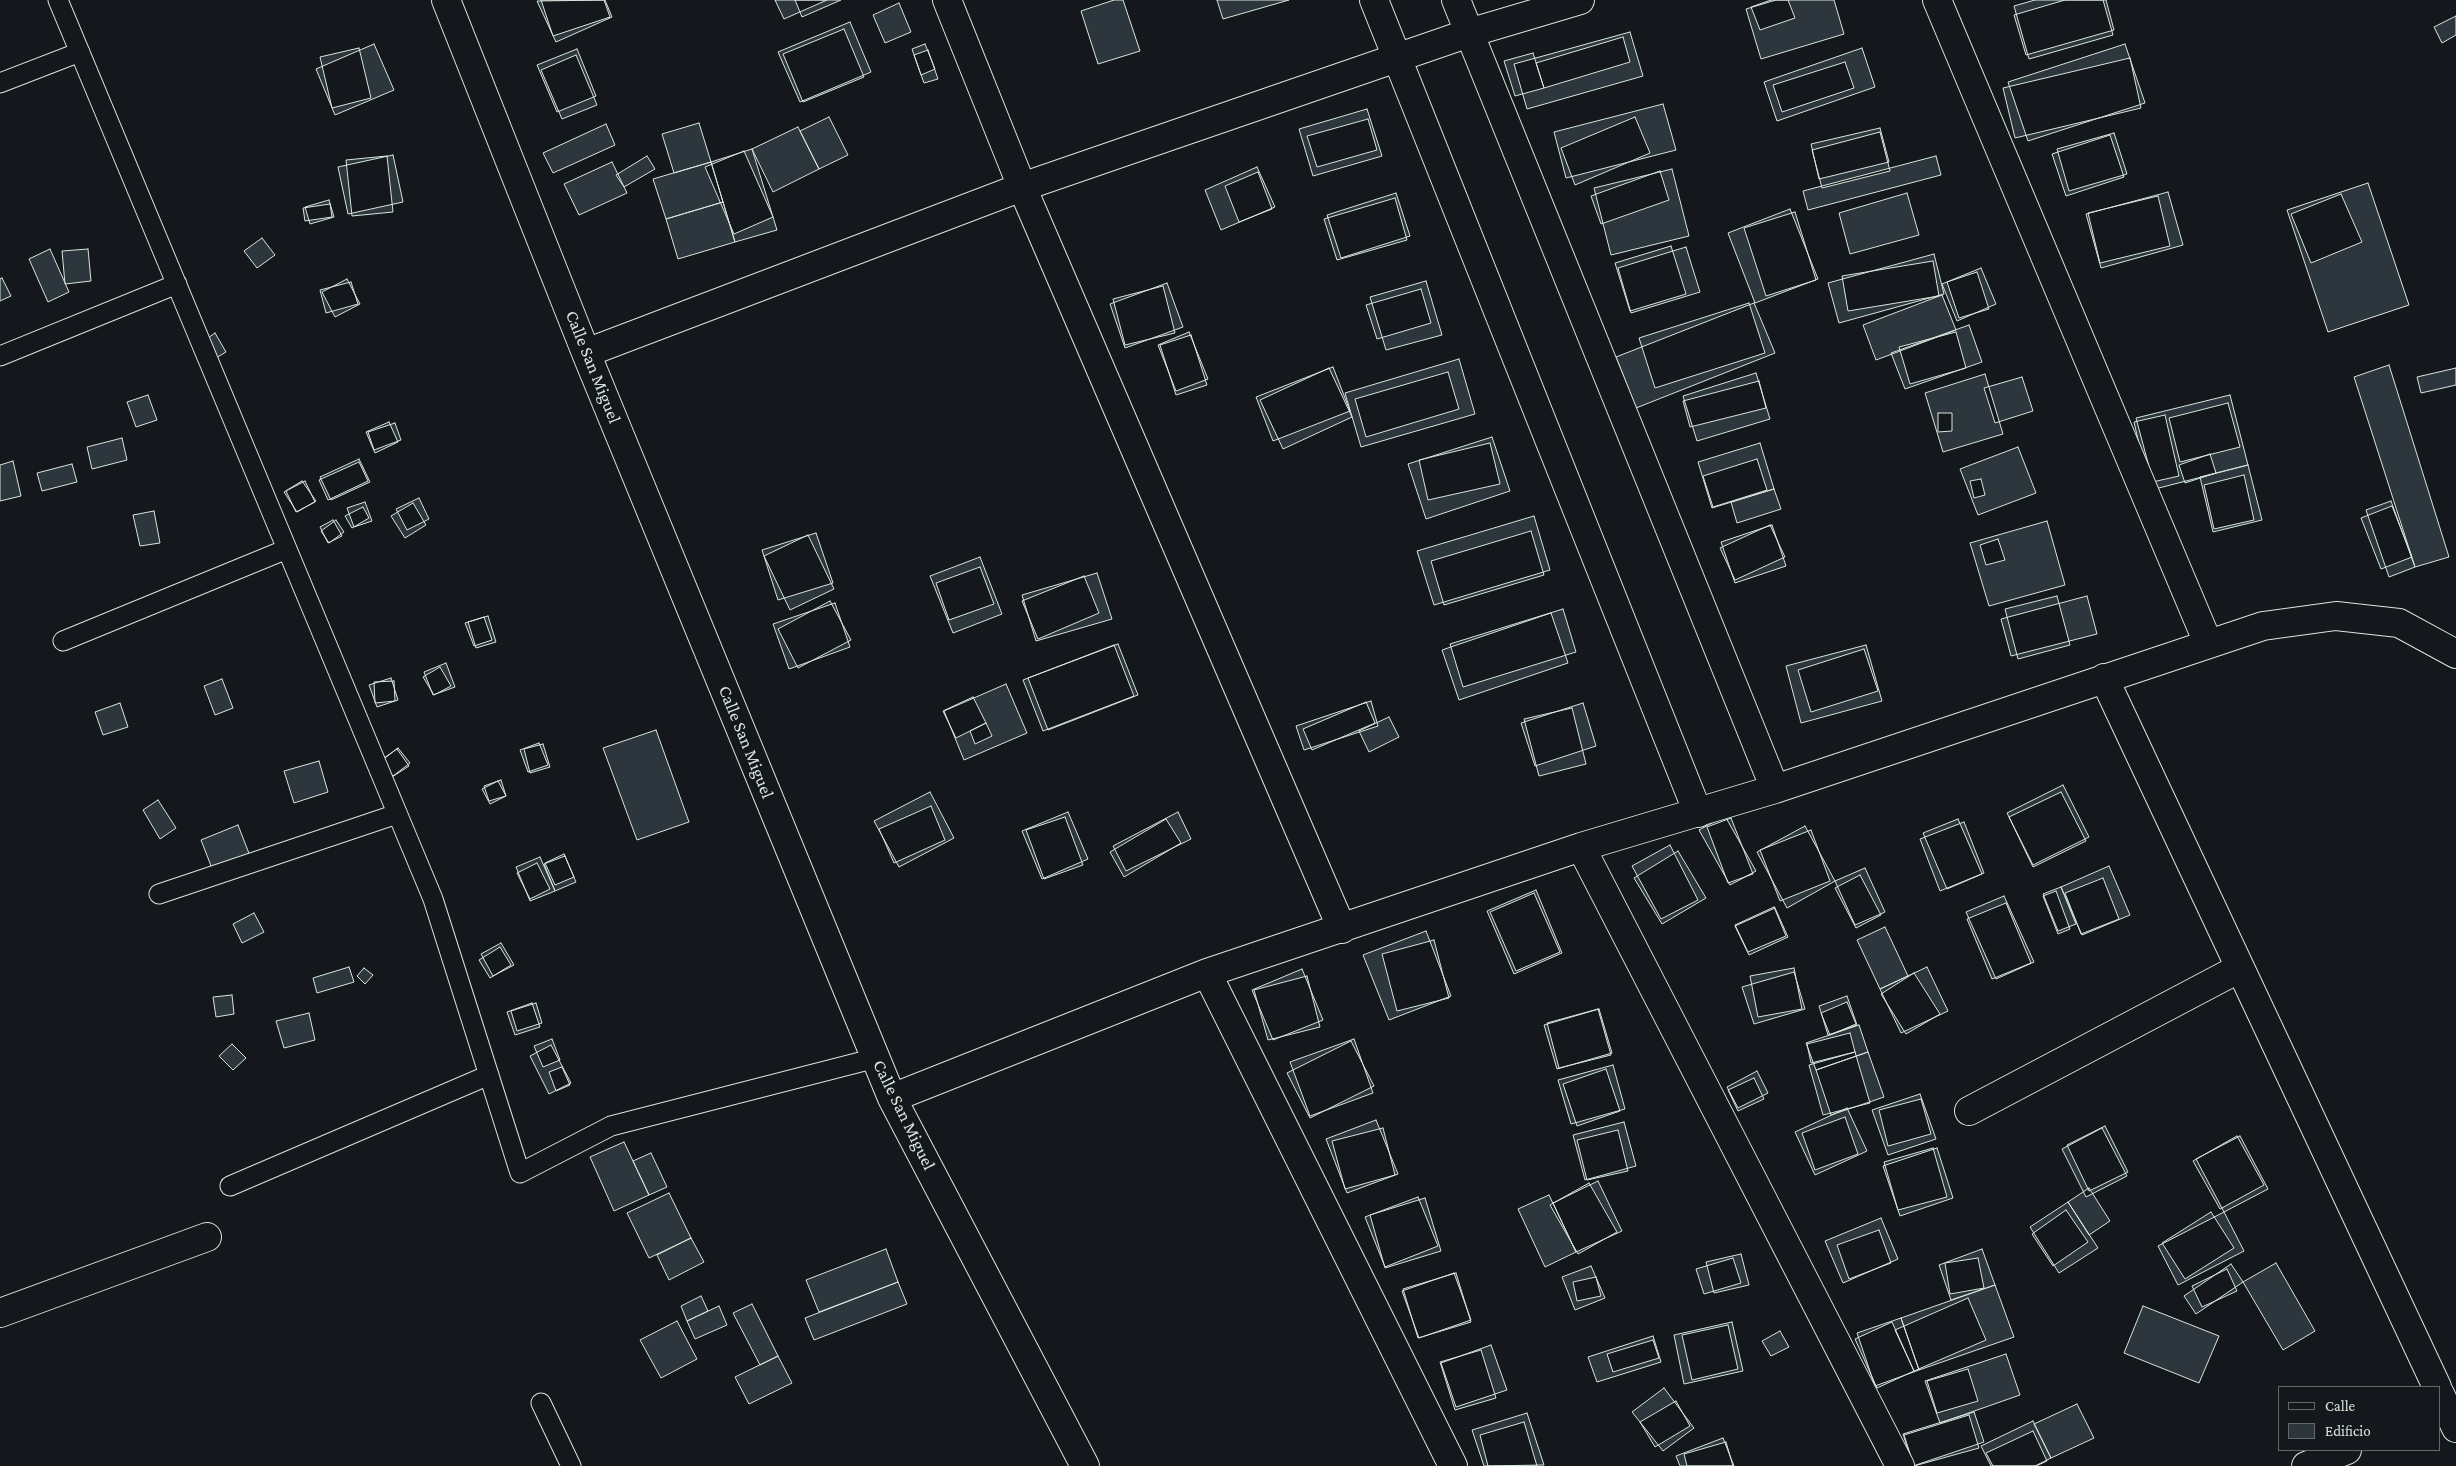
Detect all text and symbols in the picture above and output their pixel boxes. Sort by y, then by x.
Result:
street label: Calle San Miguel [561,307,625,427]
street label: Calle San Miguel [714,682,778,802]
street label: Calle San Miguel [868,1056,940,1174]
legend [2278,1386,2441,1451]
text: Calle [2325,1398,2355,1414]
text: Edificio [2325,1423,2371,1439]

